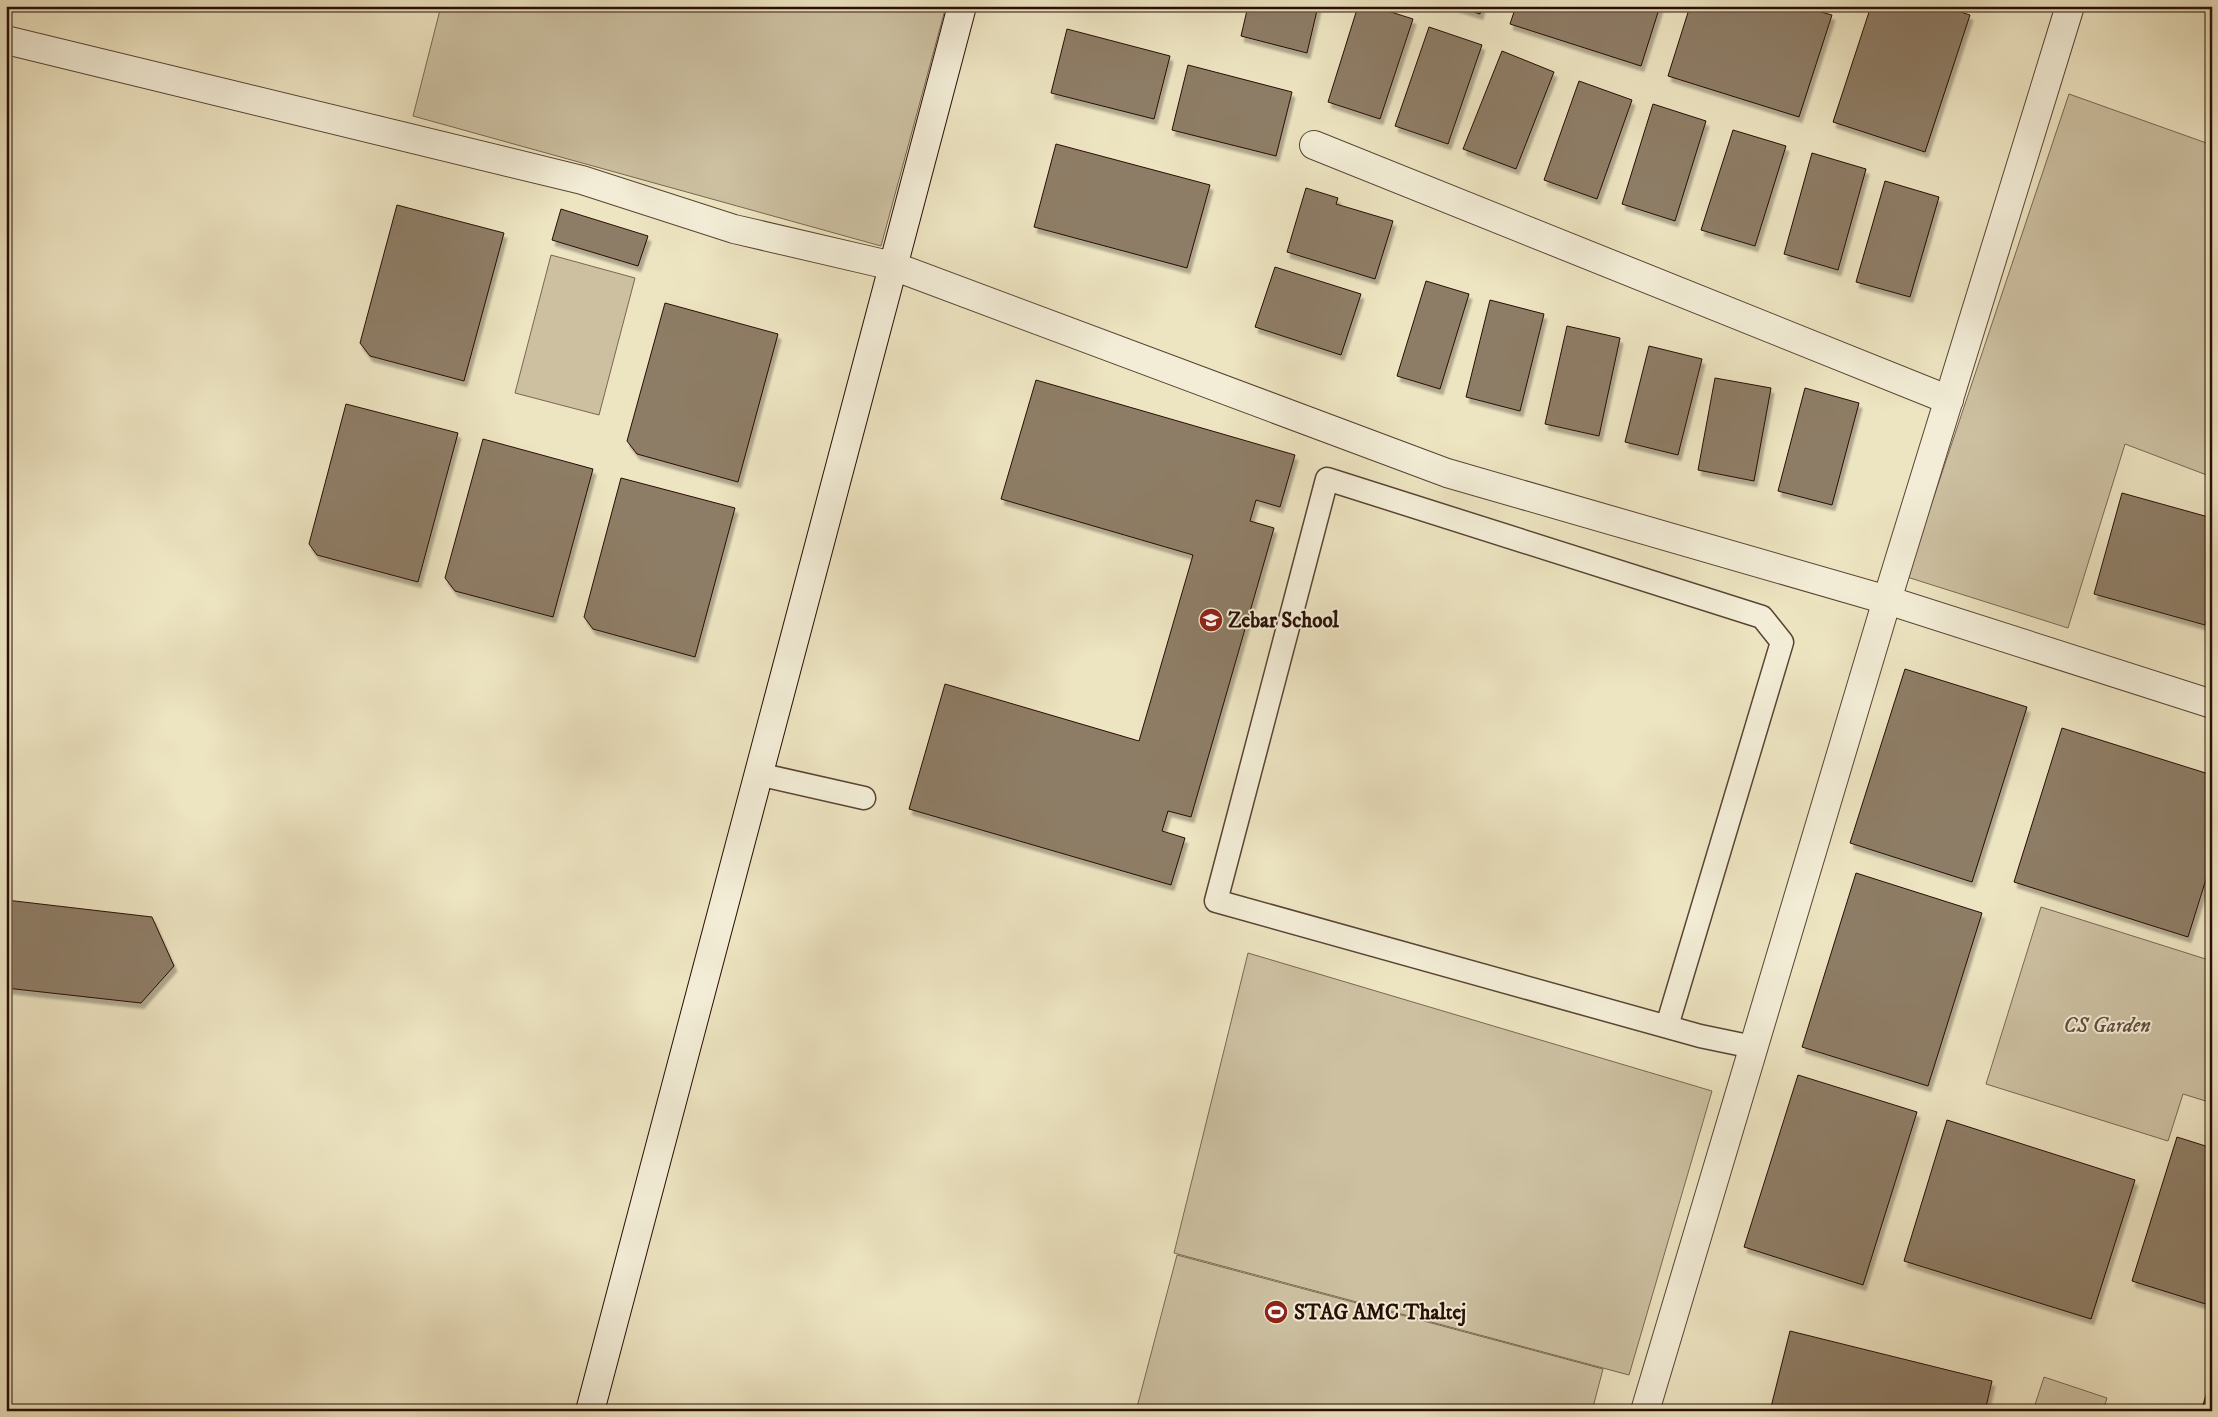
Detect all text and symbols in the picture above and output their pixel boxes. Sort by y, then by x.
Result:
school or university icon: Zebar School [1198,607,1224,633]
place label: Zebar School [1228,608,1340,634]
park label: CS Garden [2063,1013,2151,1039]
sports icon: STAG AMC Thaltej [1263,1299,1289,1325]
place label: STAG AMC Thaltej [1294,1300,1466,1327]

